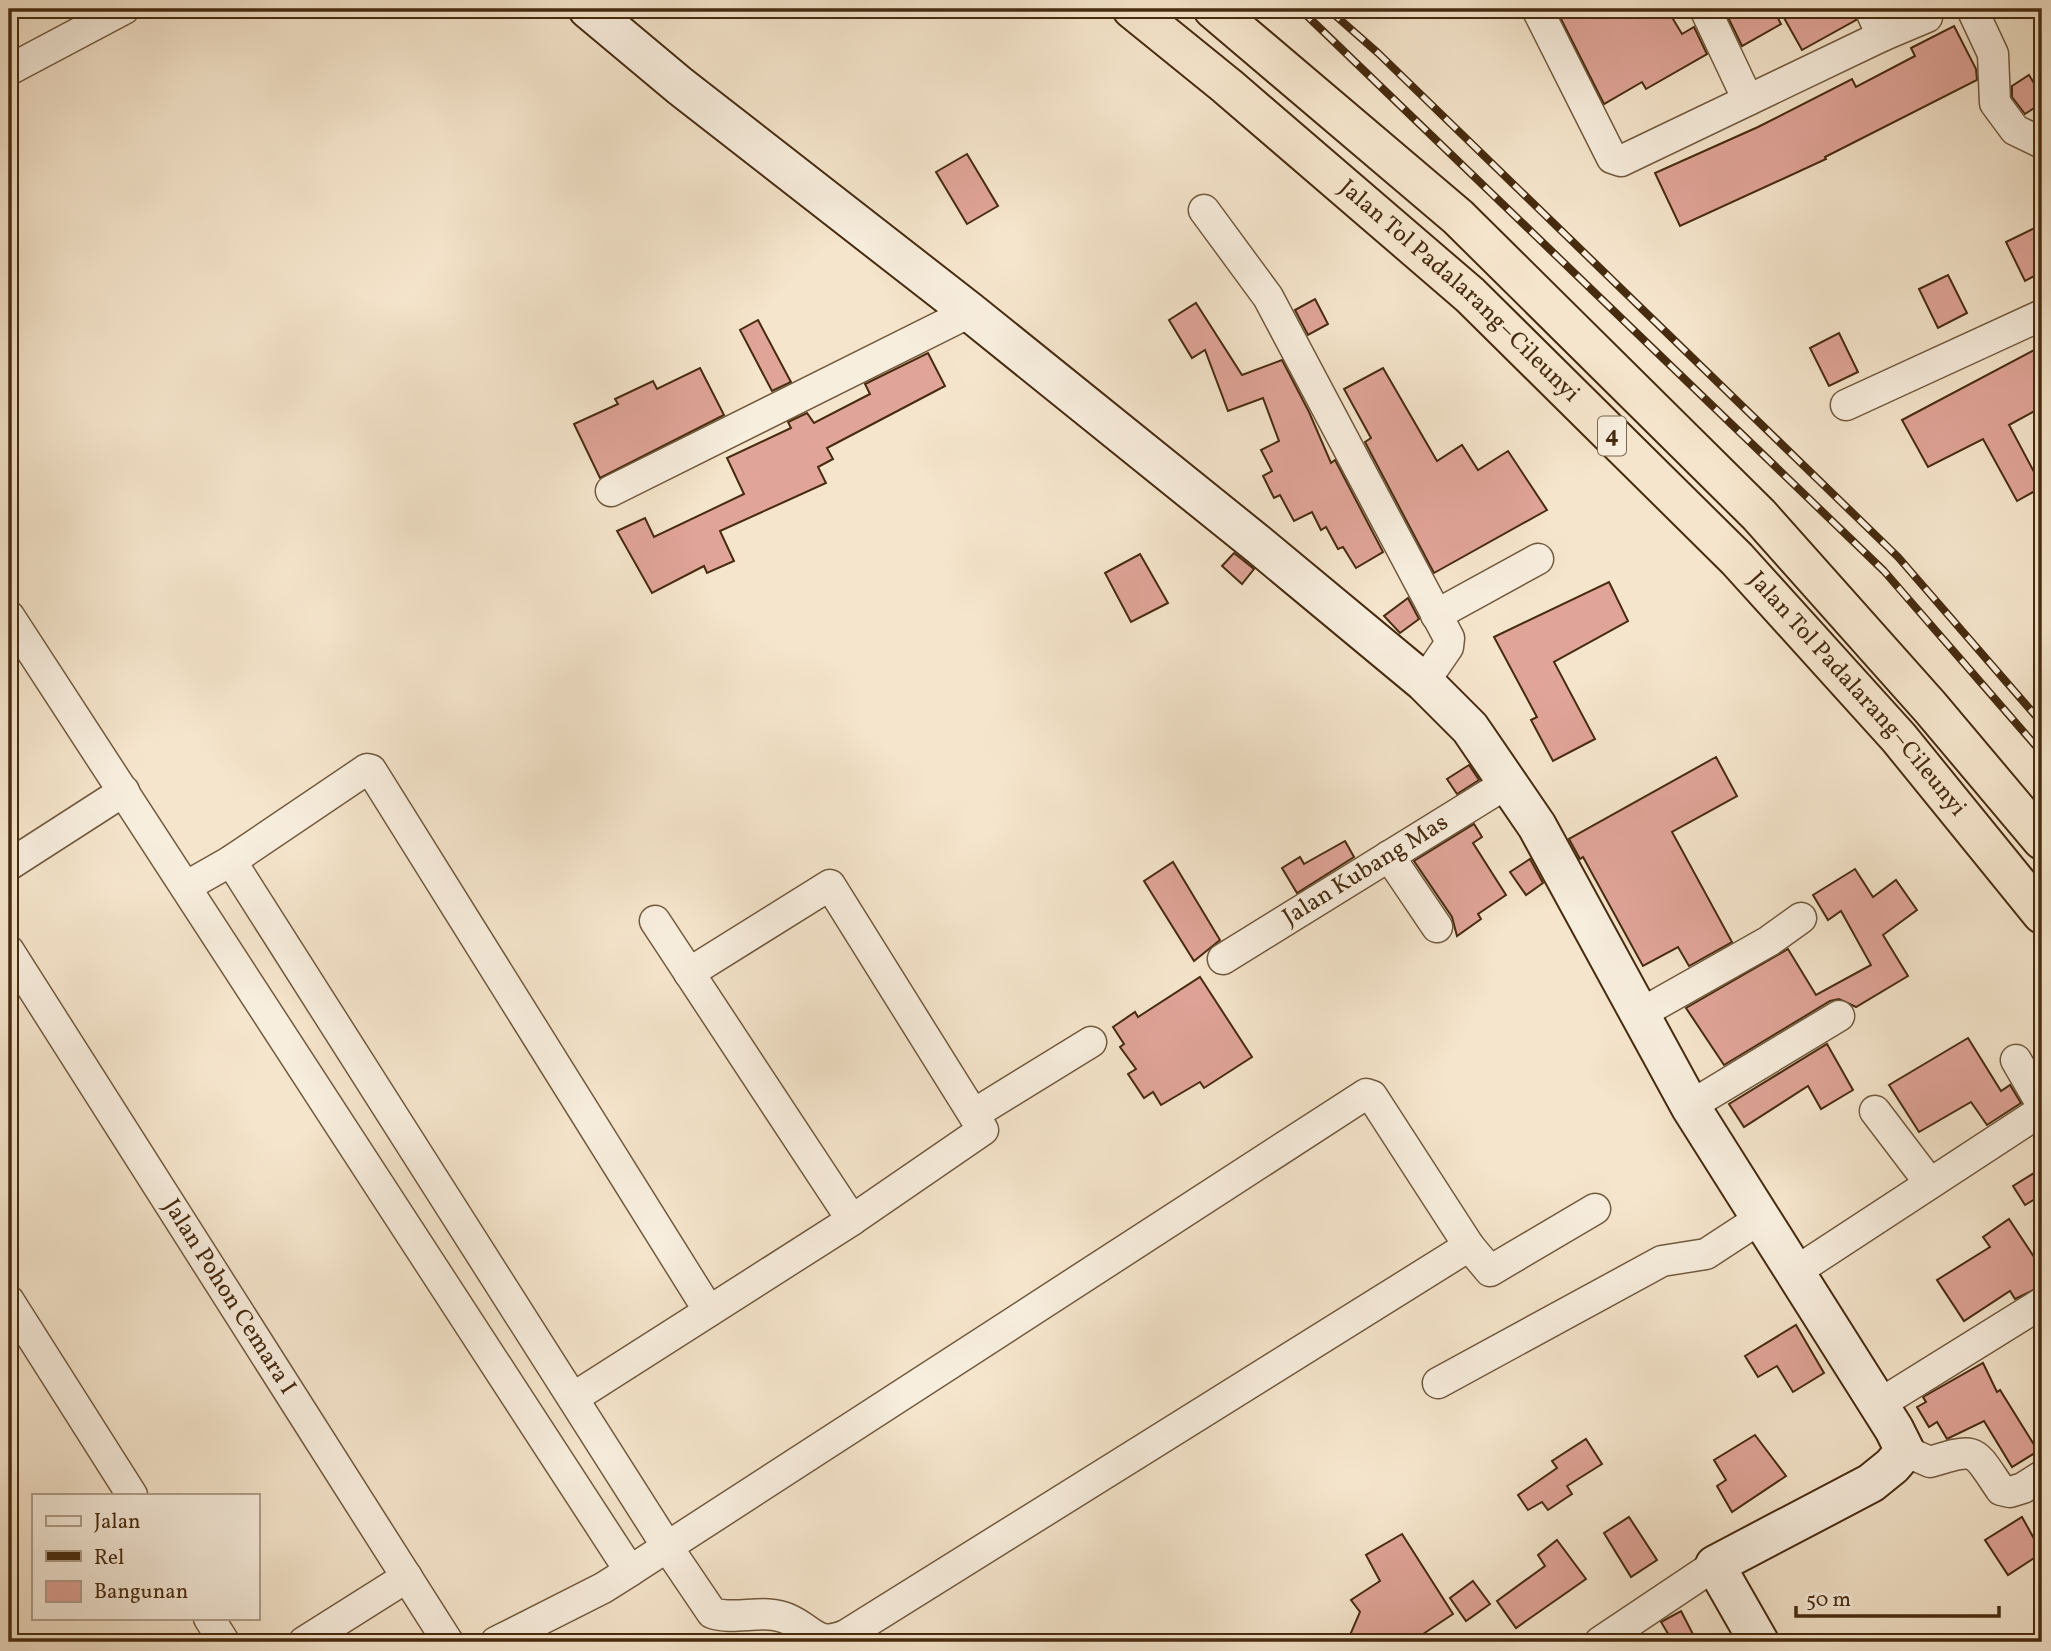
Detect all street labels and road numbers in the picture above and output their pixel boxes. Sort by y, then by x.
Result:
street label: Jalan Tol Padalarang–Cileunyi [1331,172,1587,411]
road number: 4 [1598,416,1626,456]
street label: Jalan Tol Padalarang–Cileunyi [1740,564,1974,824]
street label: Jalan Kubang Mas [1277,806,1455,935]
street label: Jalan Pohon Cemara I [154,1193,304,1402]

